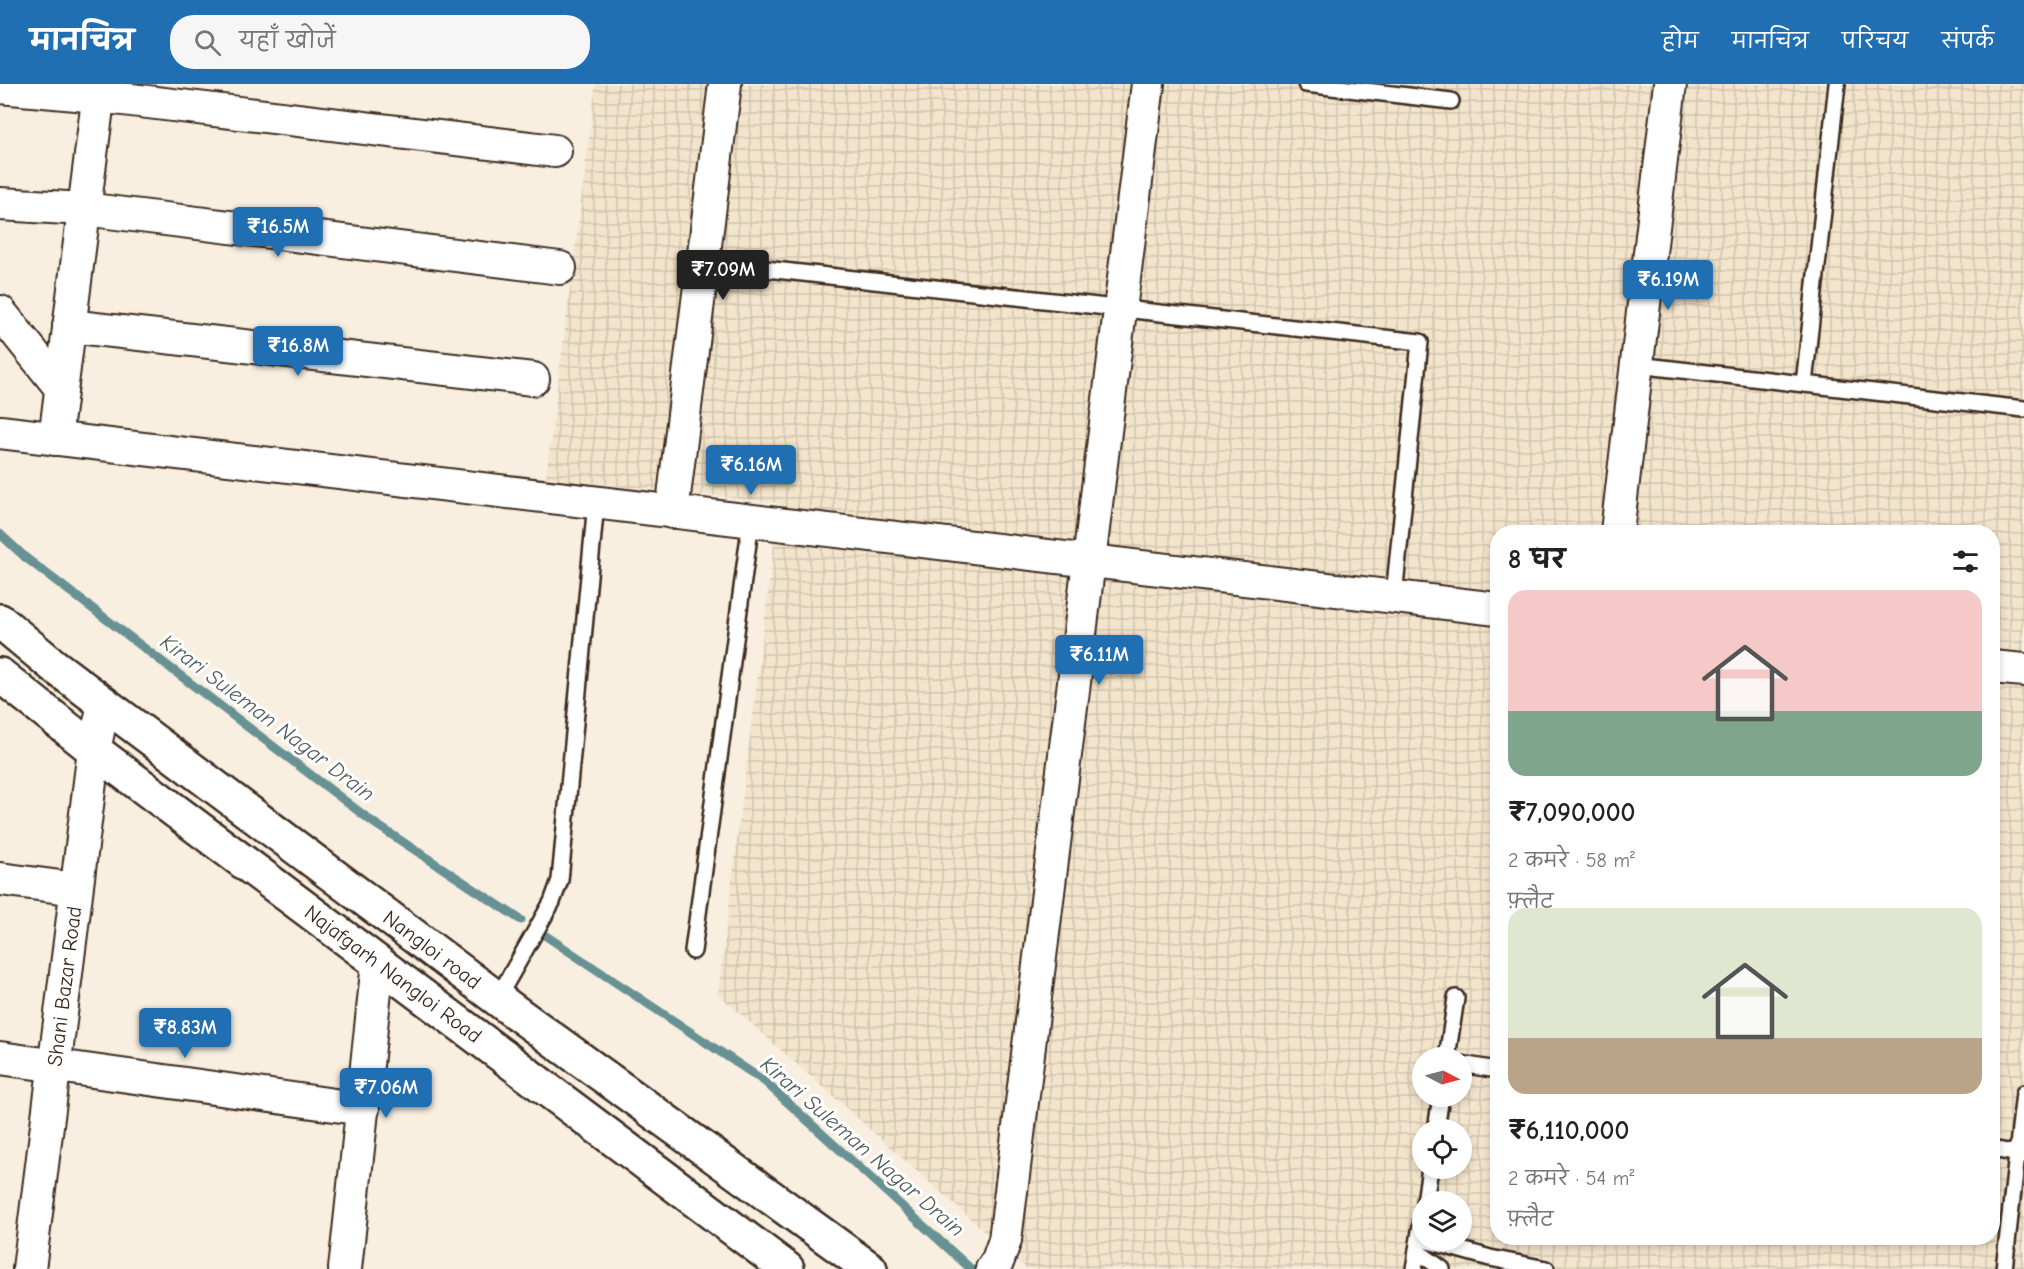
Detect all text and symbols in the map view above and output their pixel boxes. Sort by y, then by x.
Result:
search box [170,15,590,69]
text: मानचित्र [30,25,134,57]
icon: search [191,26,224,59]
text: यहाँ खोजें [239,28,336,54]
text: होम [1662,29,1699,53]
text: मानचित्र [1732,29,1809,53]
text: परिचय [1842,29,1908,53]
text: संपर्क [1941,29,1994,53]
pin: ₹16.5M [229,207,327,258]
text: ₹16.5M [247,215,309,238]
pin: ₹7.09M [674,250,772,301]
text: ₹7.09M [691,258,755,281]
pin: ₹6.19M [1619,260,1717,311]
text: ₹6.19M [1637,268,1699,291]
pin: ₹16.8M [249,326,347,377]
text: ₹16.8M [267,334,329,357]
pin: ₹6.16M [702,445,800,496]
text: ₹6.16M [720,453,782,476]
text: 8 घर [1508,545,1565,575]
icon: filters [1949,545,1982,578]
water label: Kirari Suleman Nagar Drain [155,629,380,807]
icon: home [1691,629,1799,737]
pin: ₹6.11M [1050,635,1148,686]
text: ₹6.11M [1069,643,1129,666]
text: ₹7,090,000 [1508,798,1635,828]
text: 2 कमरे · 58 m² [1508,849,1635,872]
text: फ़्लैट [1508,890,1554,913]
street label: Najafgarh Nangloi Road [300,900,486,1048]
street label: Shani Bazar Road [42,905,86,1068]
street label: Nangloi road [378,905,486,994]
icon: home [1691,947,1799,1055]
pin: ₹8.83M [136,1008,234,1059]
text: ₹8.83M [153,1016,217,1039]
north arrow [1412,1047,1472,1107]
map controls [1412,1047,1472,1251]
water label: Kirari Suleman Nagar Drain [755,1051,970,1242]
pin: ₹7.06M [337,1068,435,1119]
text: ₹7.06M [354,1076,418,1099]
text: ₹6,110,000 [1508,1116,1629,1146]
button: locate [1412,1119,1472,1179]
text: 2 कमरे · 54 m² [1508,1167,1634,1190]
button: layers [1412,1191,1472,1251]
text: फ़्लैट [1508,1208,1554,1231]

